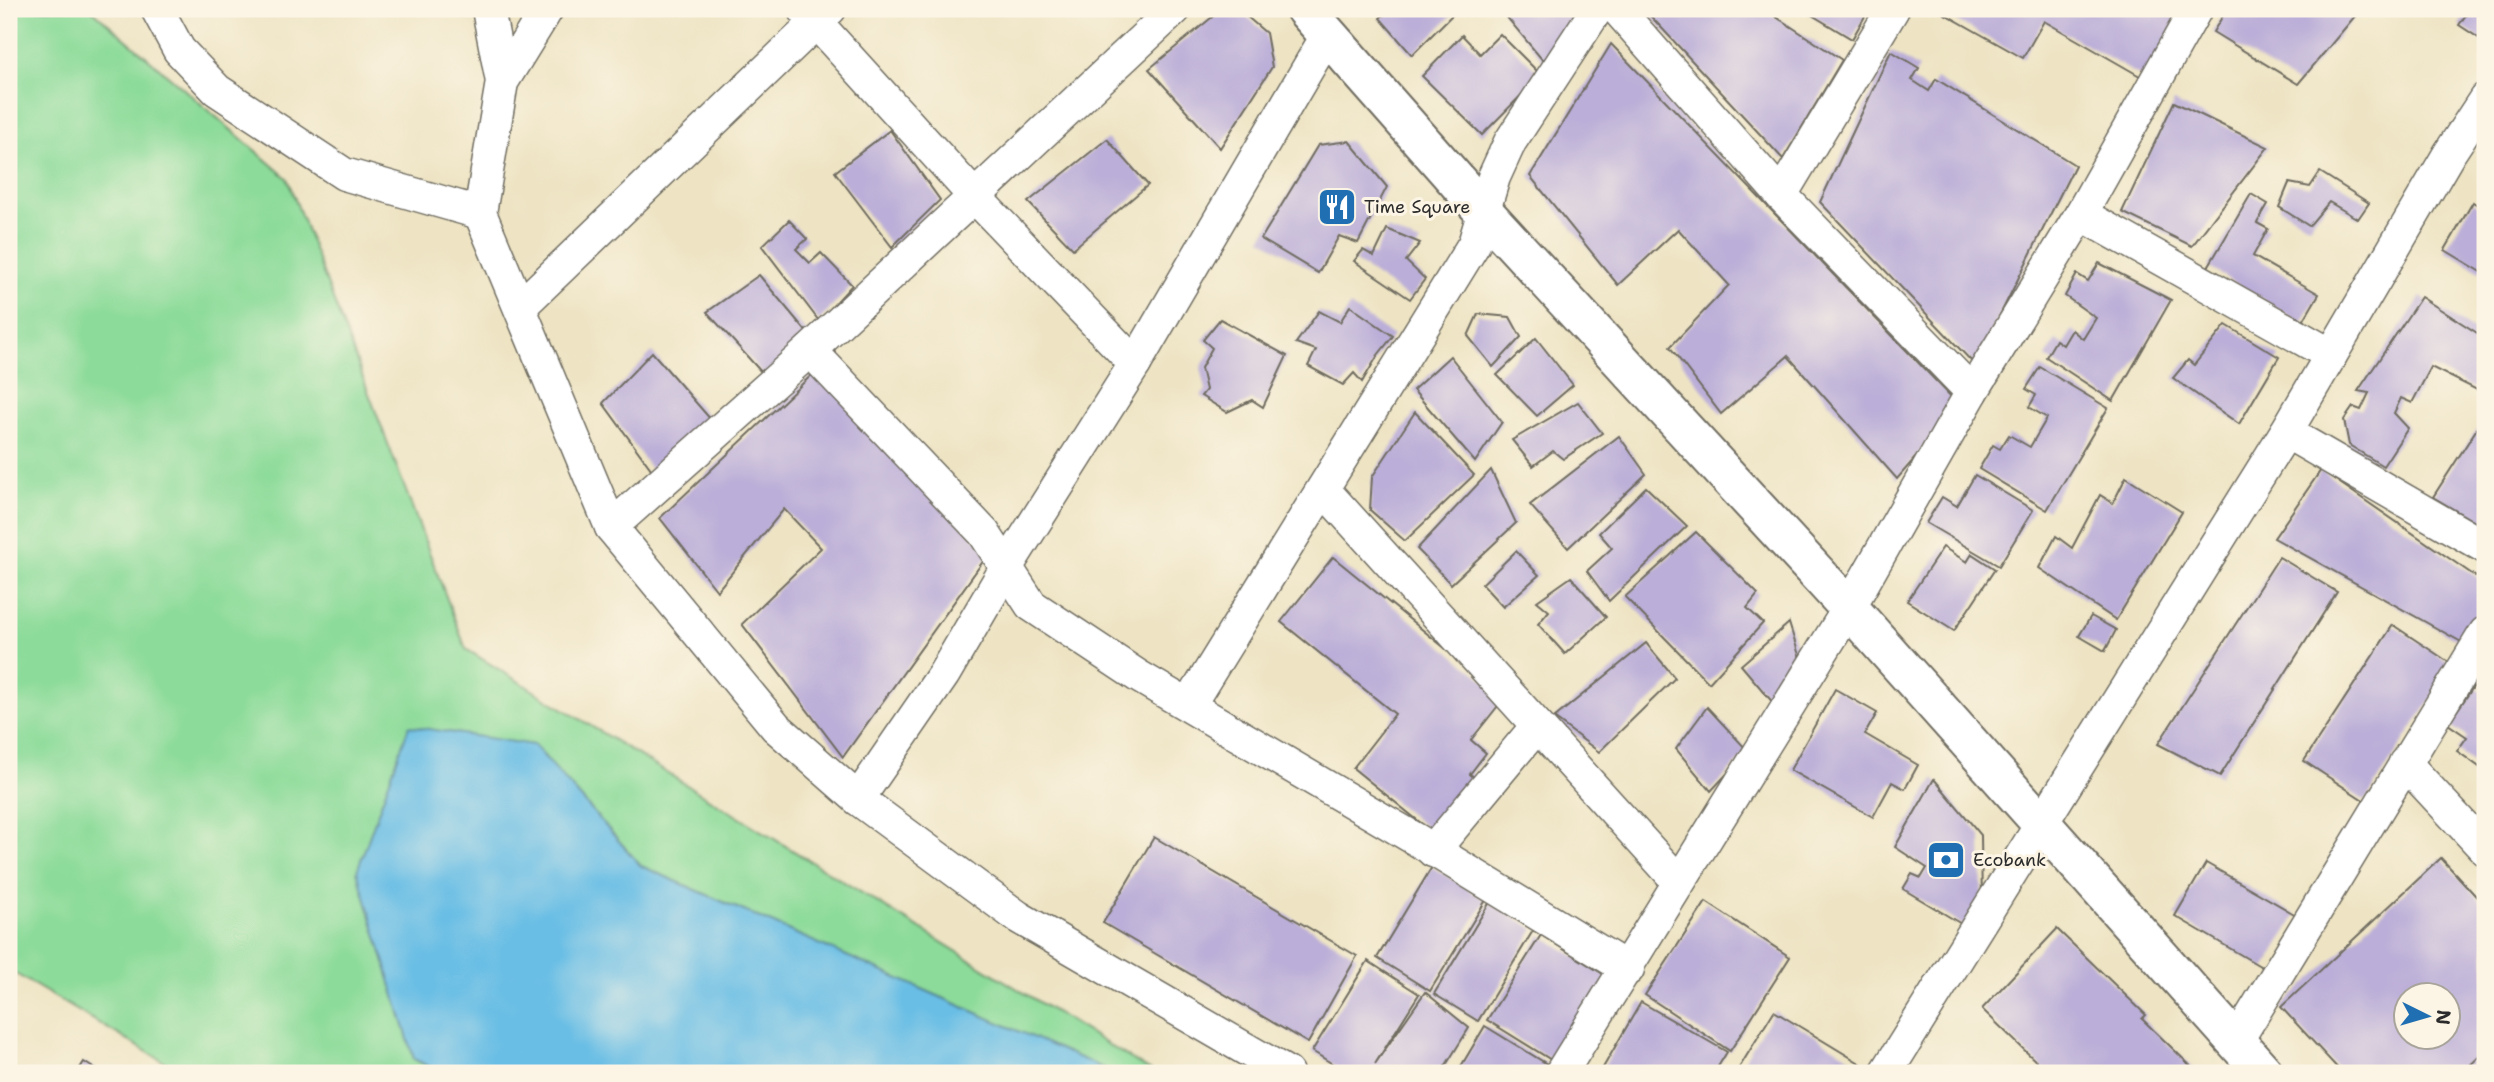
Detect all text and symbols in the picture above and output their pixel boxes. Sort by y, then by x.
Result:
restaurant icon: Time Square [1316,186,1358,228]
place label: Time Square [1364,195,1471,219]
bank icon: Ecobank [1925,839,1967,881]
place label: Ecobank [1973,848,2046,872]
north arrow [2392,981,2462,1050]
text: N [2430,1009,2457,1026]

